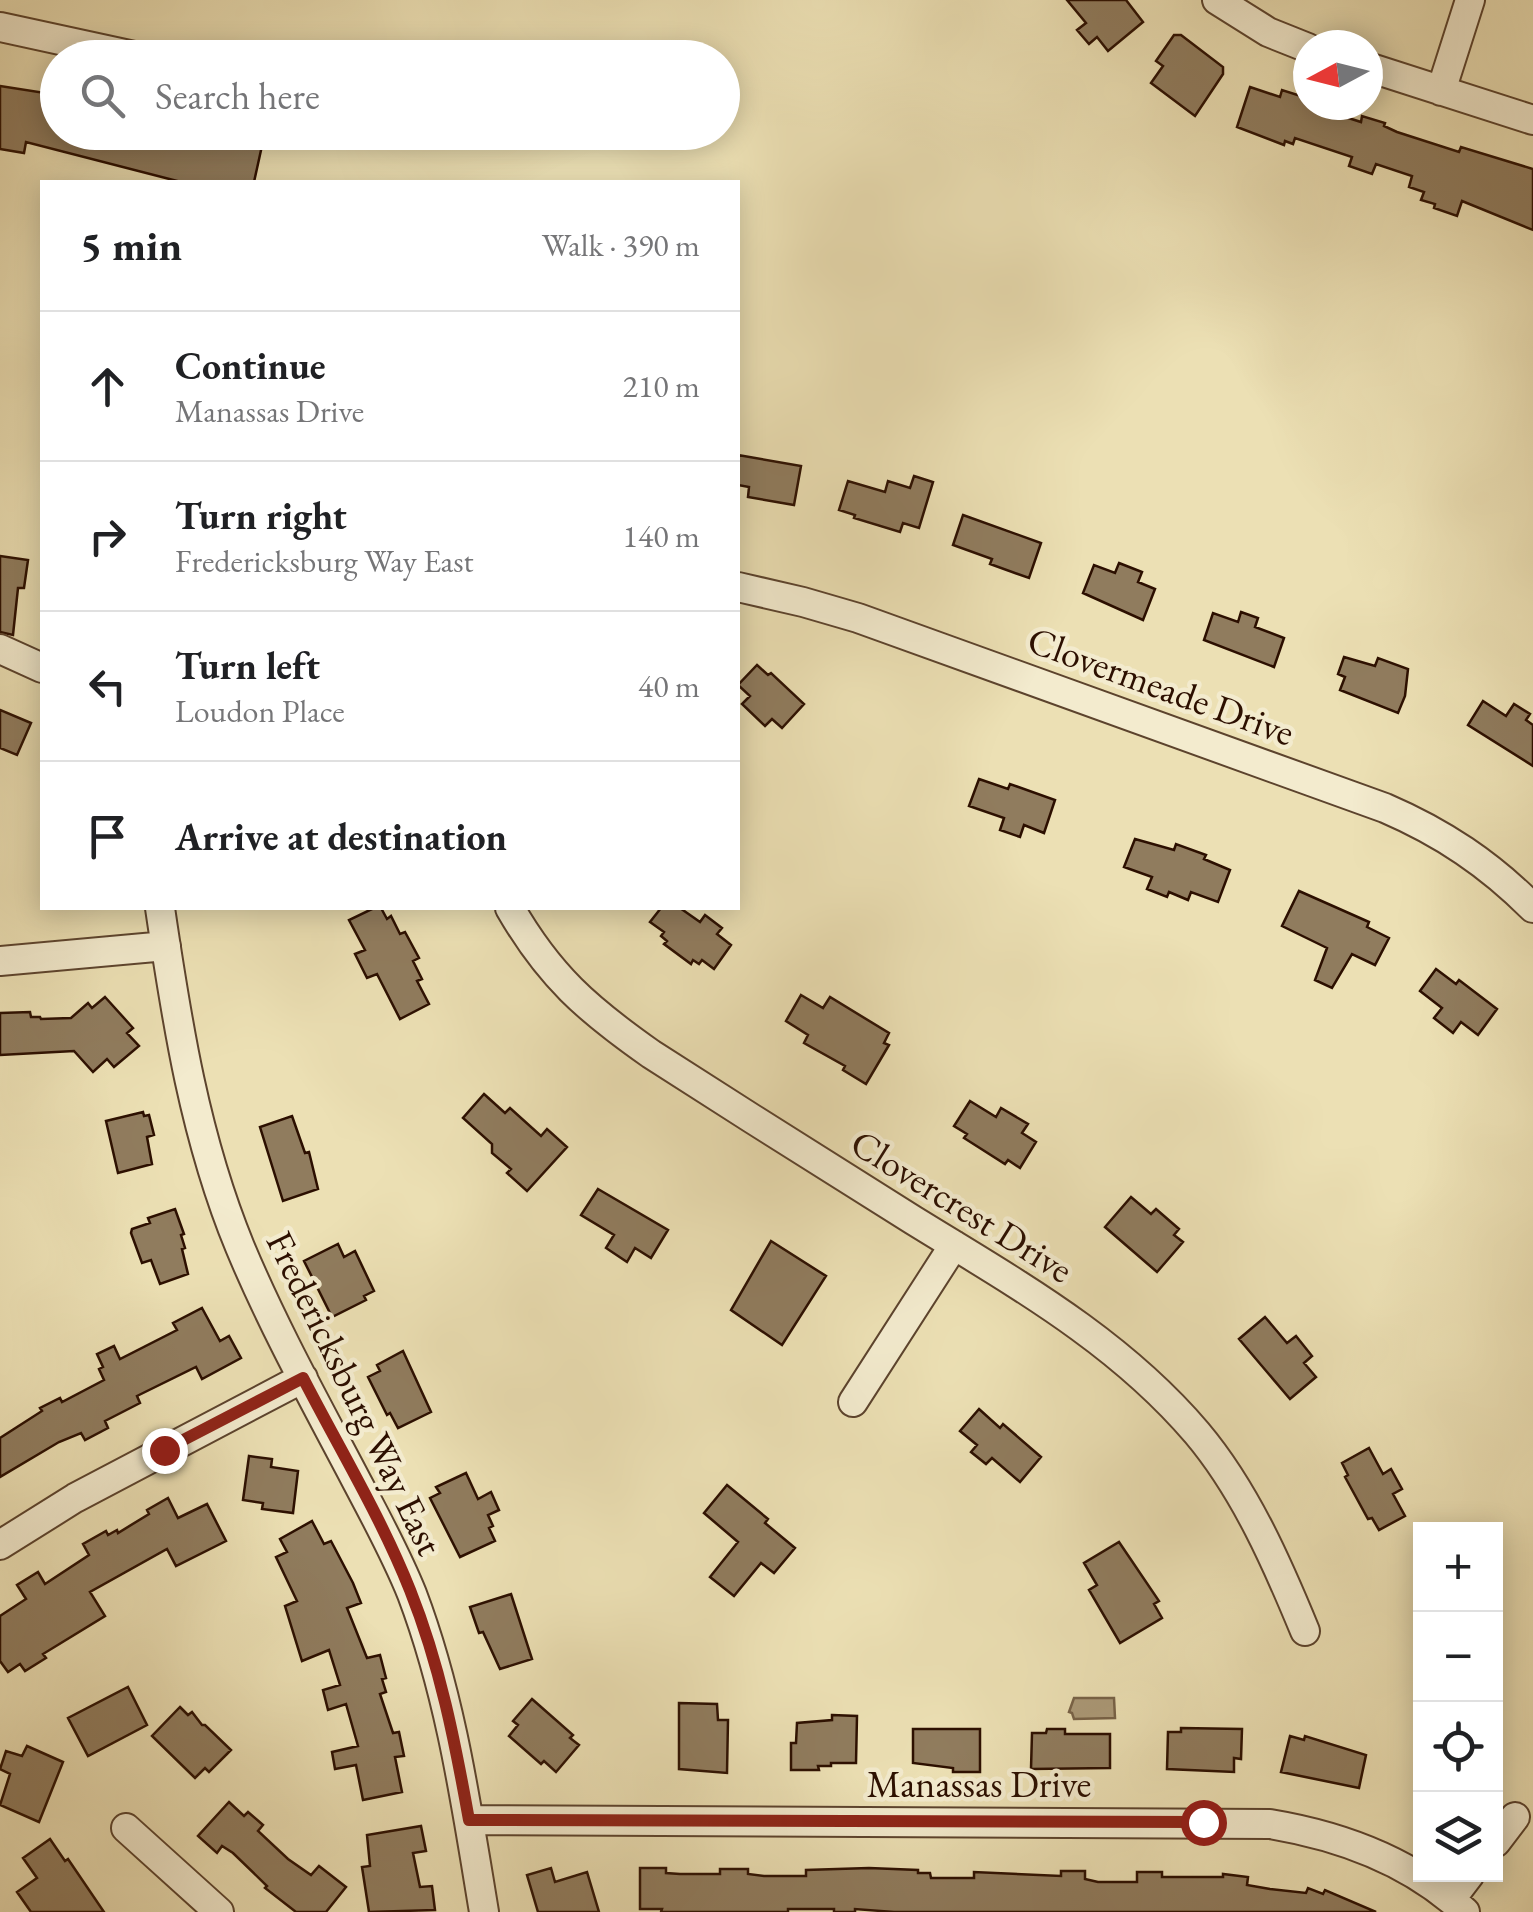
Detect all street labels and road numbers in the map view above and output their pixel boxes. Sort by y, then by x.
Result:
street label: Clovermeade Drive [1021,615,1301,756]
street label: Clovercrest Drive [842,1118,1082,1293]
street label: Fredericksburg Way East [256,1223,455,1563]
street label: Manassas Drive [867,1759,1091,1808]

